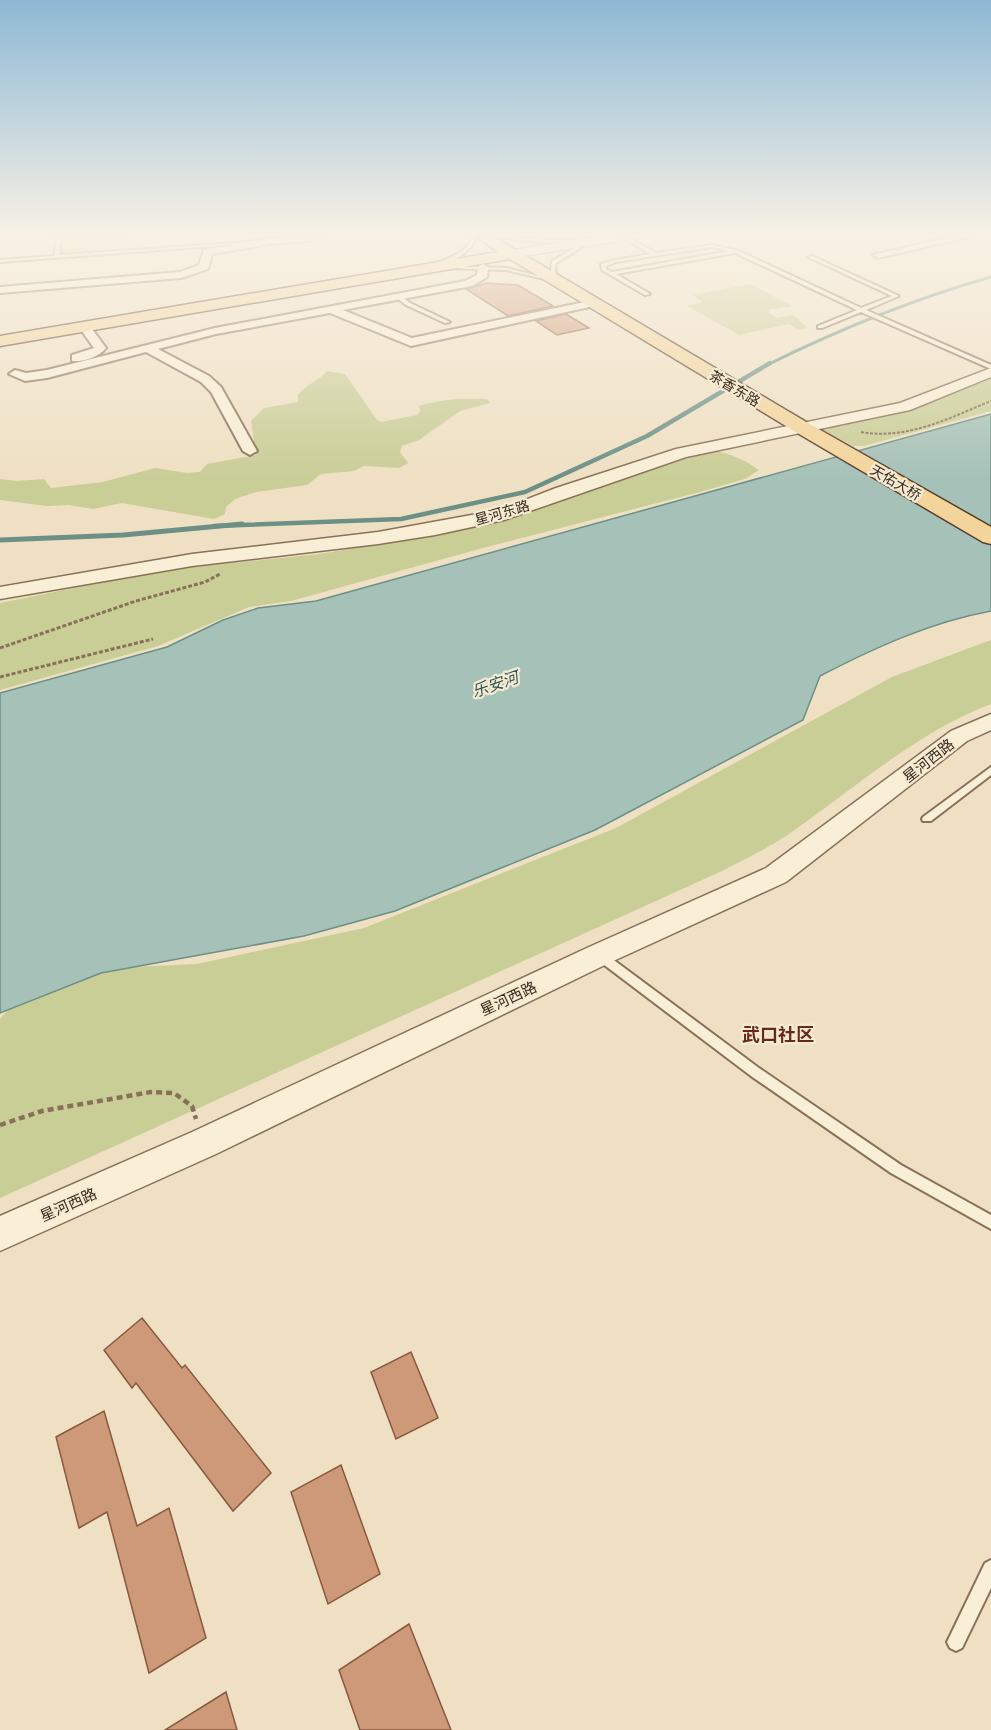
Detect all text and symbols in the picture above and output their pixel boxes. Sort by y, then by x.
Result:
street label: 茶香东路 [706,365,764,411]
street label: 天佑大桥 [867,460,925,504]
street label: 星河东路 [472,495,532,529]
water label: 乐安河 [469,665,524,702]
street label: 星河西路 [898,734,958,786]
street label: 星河西路 [477,976,539,1020]
district label: 武口社区 [742,1022,814,1046]
street label: 星河西路 [37,1183,99,1225]

